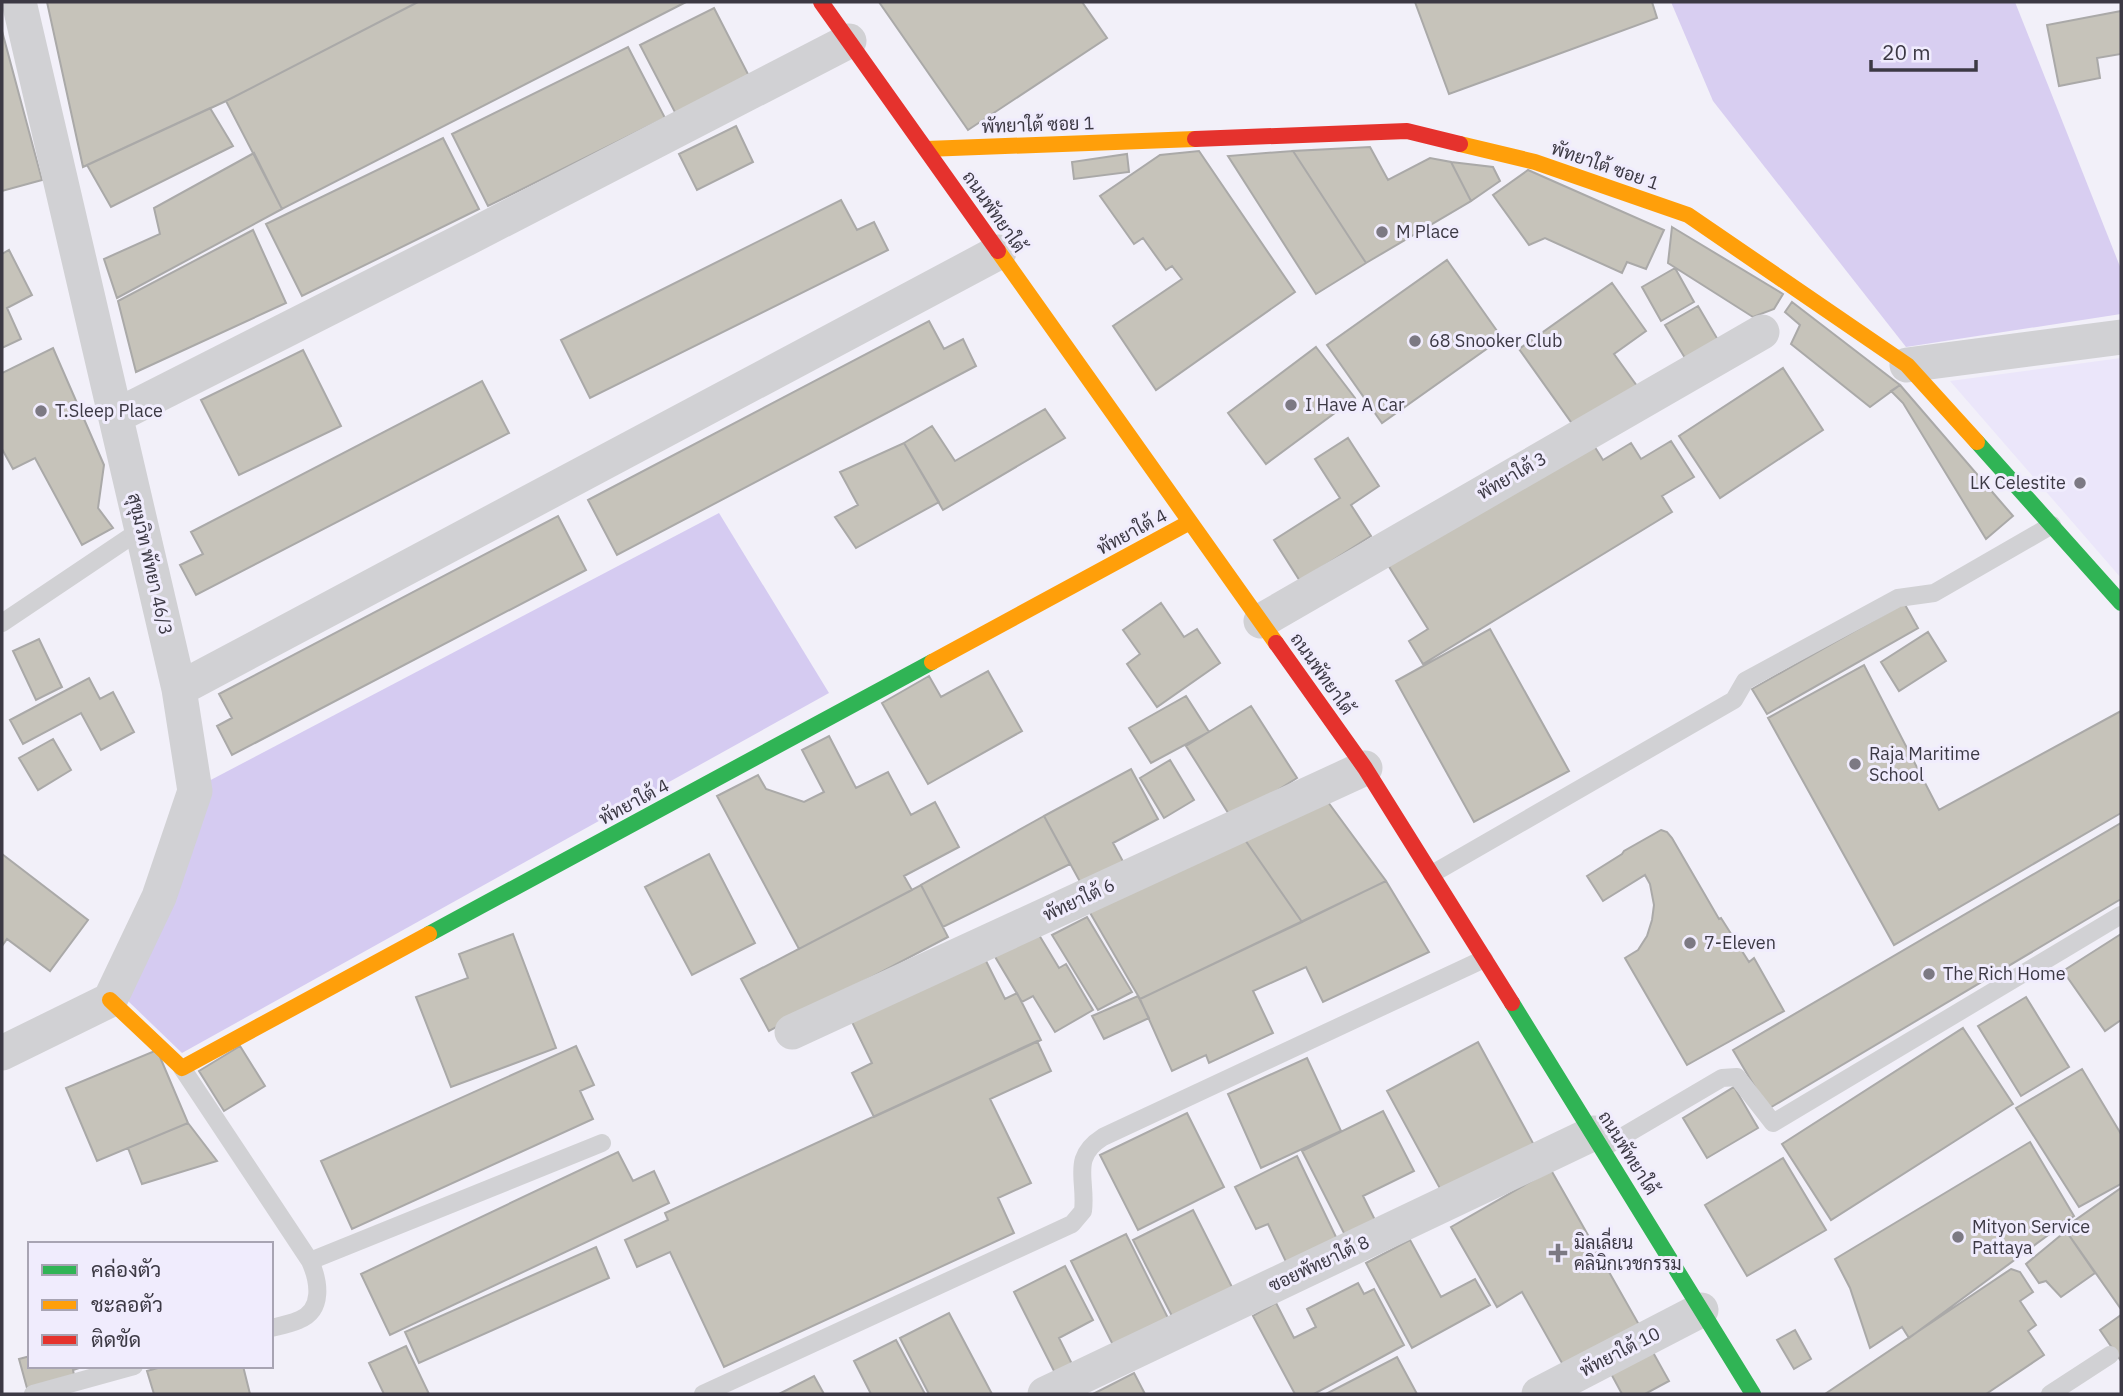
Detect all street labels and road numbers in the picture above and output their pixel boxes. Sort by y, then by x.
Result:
street label: พัทยาใต้ ซอย 1 [981,110,1095,138]
street label: พัทยาใต้ ซอย 1 [1548,135,1663,195]
street label: ถนนพัทยาใต้ [958,166,1032,258]
street label: พัทยาใต้ 3 [1472,446,1551,505]
street label: สุขุมวิท พัทยา 46/3 [122,491,178,637]
street label: พัทยาใต้ 4 [1092,502,1171,560]
street label: ถนนพัทยาใต้ [1286,628,1360,720]
street label: พัทยาใต้ 4 [594,772,673,830]
street label: พัทยาใต้ 6 [1039,872,1118,926]
street label: ถนนพัทยาใต้ [1594,1106,1665,1200]
street label: ซอยพัทยาใต้ 8 [1264,1229,1373,1297]
street label: พัทยาใต้ 10 [1575,1321,1664,1382]

